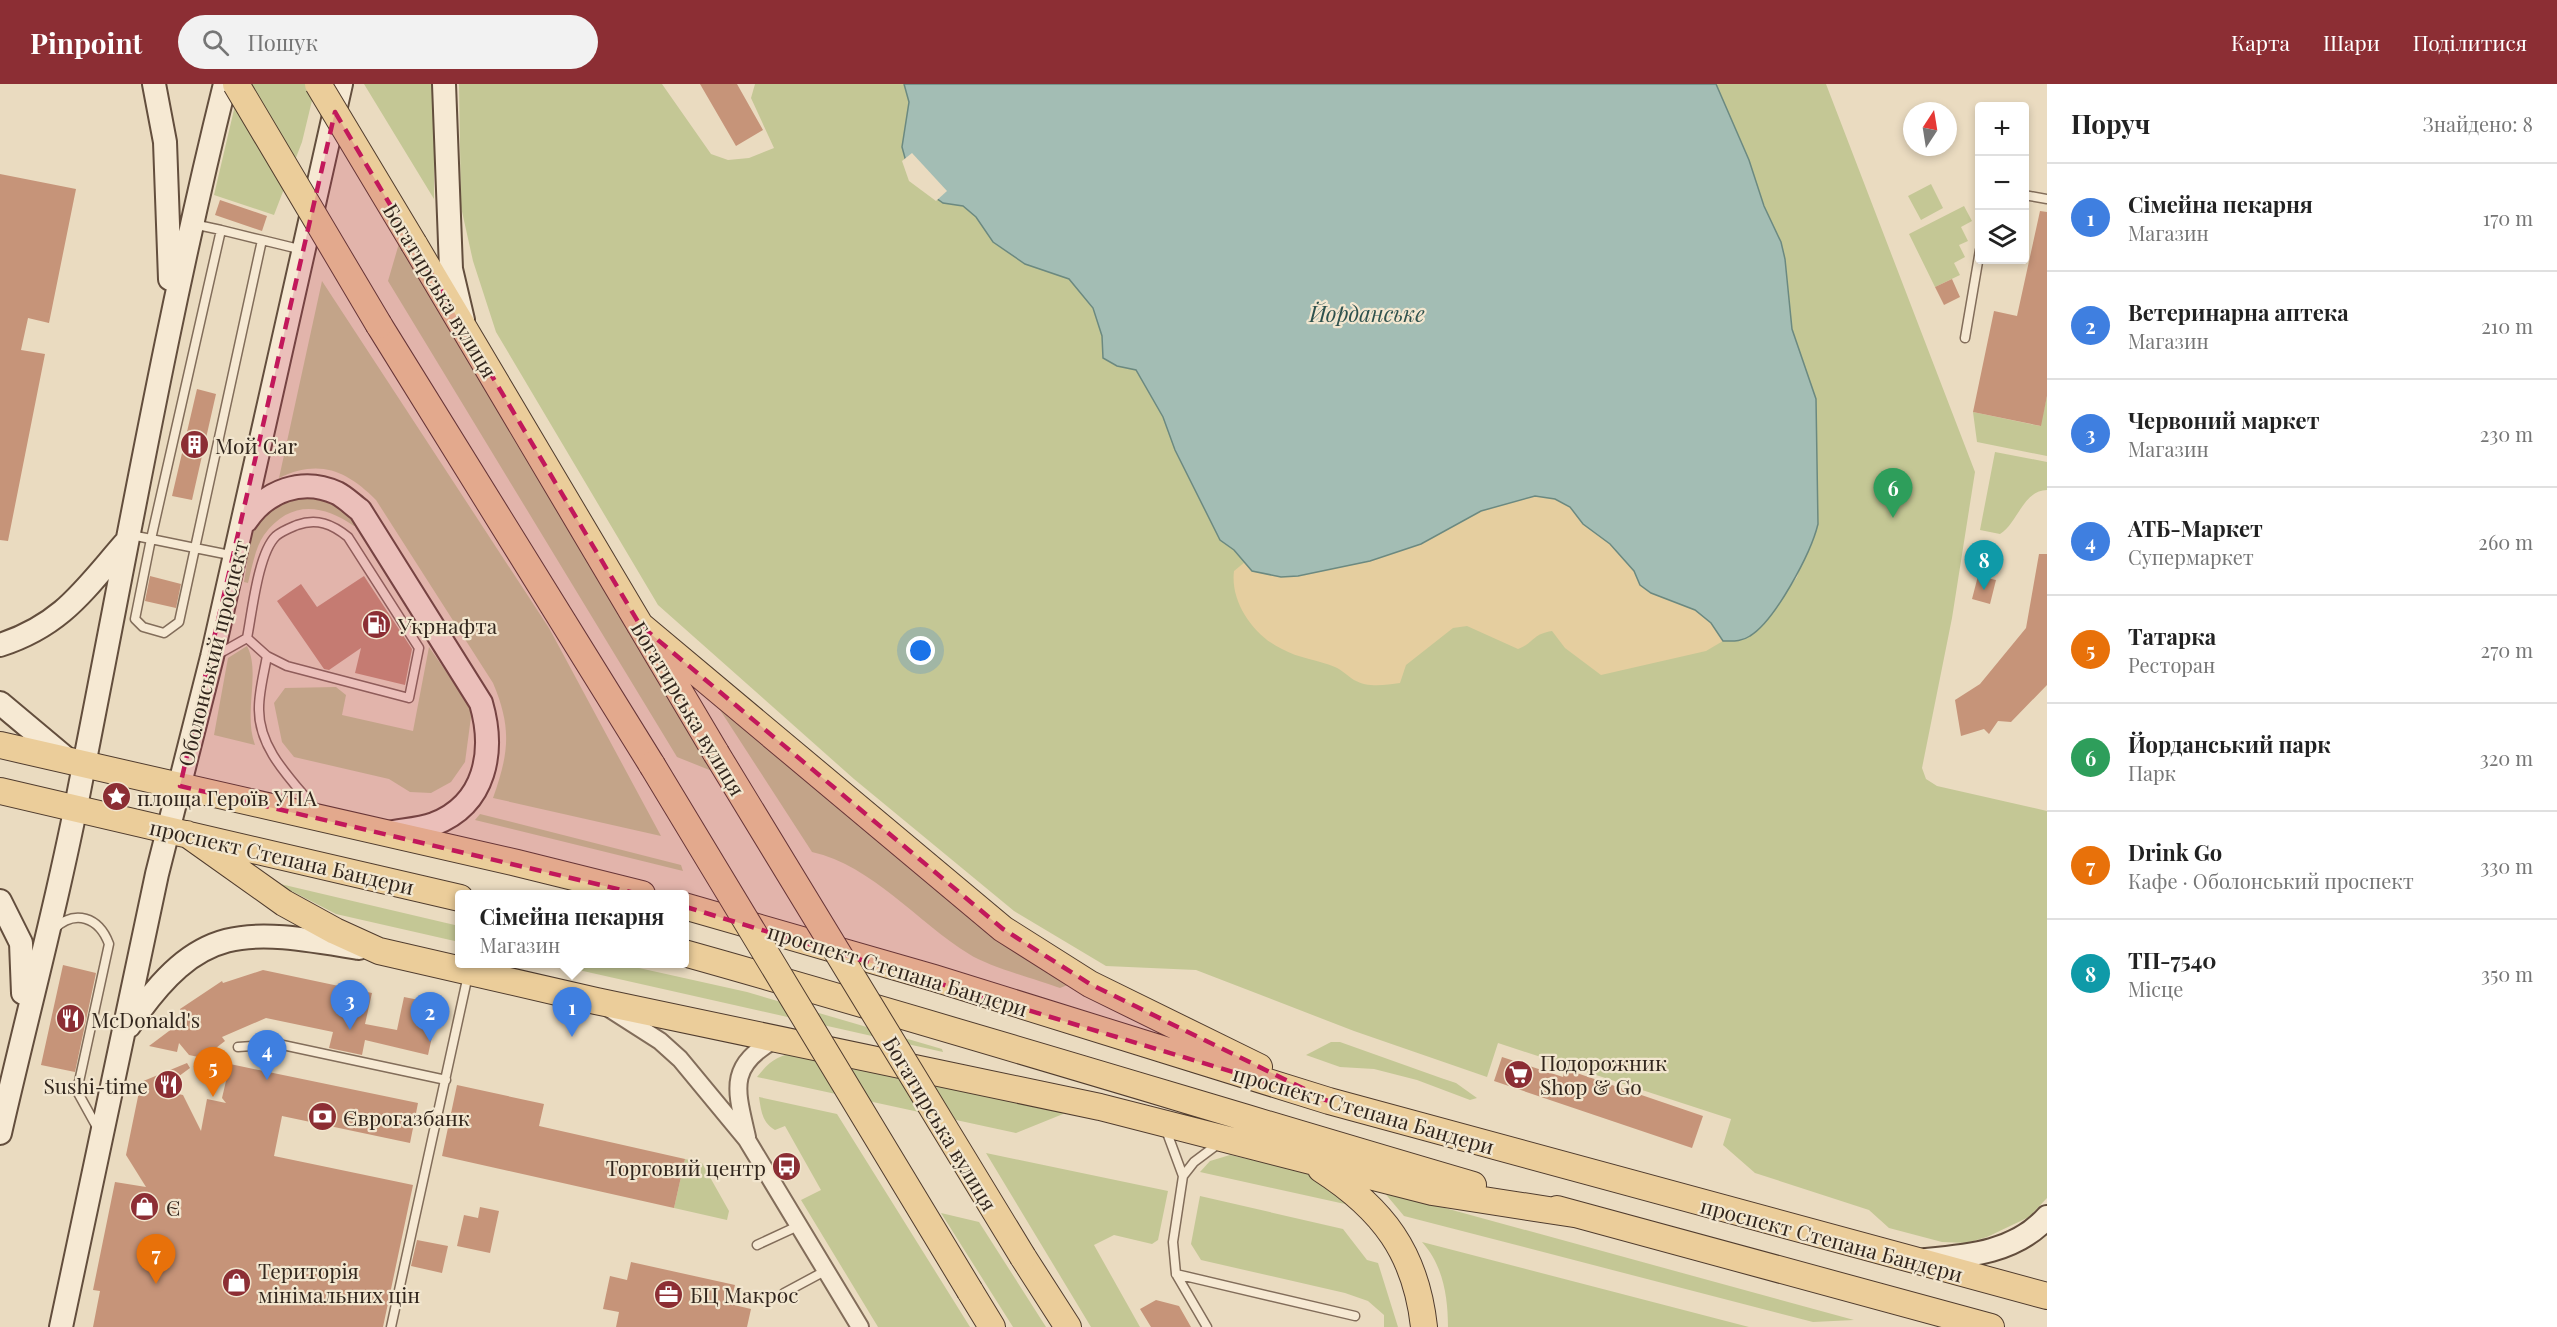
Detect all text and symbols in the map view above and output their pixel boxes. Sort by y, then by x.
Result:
search box [178,15,598,69]
text: Pinpoint [30,24,142,61]
icon: search [199,26,232,59]
text: Пошук [247,27,318,57]
text: Карта [2231,28,2290,56]
text: Шари [2323,28,2380,56]
text: Поділитися [2413,28,2527,56]
north arrow [1903,102,1957,156]
map controls [1975,102,2029,264]
button: + [1975,102,2029,156]
text: Поруч [2071,106,2150,141]
text: Знайдено: 8 [2423,110,2533,137]
button: − [1975,156,2029,210]
text: Сімейна пекарня [2128,189,2313,219]
street label: Богатирська вулиця [378,198,504,382]
text: 1 [2087,204,2094,231]
text: 170 m [2483,204,2533,231]
button: layers [1975,210,2029,264]
text: Магазин [2128,219,2209,246]
text: Ветеринарна аптека [2128,297,2349,327]
water label: Йорданське [1308,298,1425,328]
text: 2 [2085,312,2096,339]
text: 210 m [2481,312,2533,339]
text: Магазин [2128,327,2209,354]
text: Червоний маркет [2128,405,2320,435]
text: 3 [2086,420,2095,447]
text: 230 m [2480,420,2533,447]
building icon: Мой Car [178,429,210,461]
place label: Мой Car [215,431,298,459]
text: Магазин [2128,435,2209,462]
pin: 6 [1874,468,1912,518]
text: АТБ-Маркет [2128,513,2263,543]
text: 4 [2085,528,2096,555]
text: 260 m [2478,528,2533,555]
street label: Оболонський проспект [170,537,254,769]
pin: 8 [1964,540,2004,590]
text: Супермаркет [2128,543,2254,570]
fuel station icon: Укрнафта [361,609,393,641]
place label: Укрнафта [397,611,498,639]
street label: Богатирська вулиця [626,616,752,800]
text: Татарка [2128,621,2216,651]
your location [906,636,935,665]
text: 5 [2086,636,2095,663]
text: 270 m [2481,636,2533,663]
text: Ресторан [2128,651,2215,678]
text: Йорданський парк [2128,729,2331,759]
text: 6 [2085,744,2096,771]
text: 320 m [2480,744,2533,771]
text: Парк [2128,759,2176,786]
place icon: площа Героїв УПА [100,781,132,813]
place label: площа Героїв УПА [137,783,317,811]
street label: проспект Степана Бандери [147,812,417,900]
text: Drink Go [2128,837,2222,867]
text: 7 [2086,852,2095,879]
text: 330 m [2480,852,2533,879]
text: Кафе · Оболонський проспект [2128,867,2414,894]
popup [455,890,689,968]
text: Сімейна пекарня [480,901,664,931]
street label: проспект Степана Бандери [765,916,1031,1022]
text: Магазин [480,931,560,958]
text: ТП-7540 [2128,945,2217,975]
text: 8 [2085,960,2096,987]
text: 350 m [2481,960,2533,987]
text: Місце [2128,975,2183,1002]
pin: 3 [330,980,370,1030]
pin: 1 [552,988,592,1037]
pin: 2 [410,992,450,1042]
restaurant icon: McDonald's [54,1003,86,1035]
place label: McDonald's [91,1005,200,1033]
pin: 4 [248,1030,286,1080]
street label: Богатирська вулиця [878,1031,1004,1215]
pin: 5 [194,1048,232,1097]
place label: Подорожник Shop & Go [1540,1048,1667,1100]
street label: проспект Степана Бандери [1230,1058,1498,1160]
supermarket icon: Подорожник Shop & Go [1503,1058,1535,1090]
restaurant icon: Sushi-time [153,1069,185,1101]
place label: Sushi-time [44,1071,148,1099]
bank icon: Єврогазбанк [306,1101,338,1133]
place label: Єврогазбанк [343,1103,470,1131]
bus stop icon: Торговий центр [771,1151,803,1183]
place label: Торговий центр [606,1153,766,1181]
street label: проспект Степана Бандери [1698,1190,1966,1288]
shop icon: Є [129,1191,161,1223]
place label: Є [166,1193,181,1221]
pin: 7 [136,1234,176,1284]
place label: Територія мінімальних цін [258,1256,420,1308]
shop icon: Територія мінімальних цін [221,1266,253,1298]
office icon: БЦ Макрос [653,1278,685,1310]
place label: БЦ Макрос [690,1280,798,1308]

